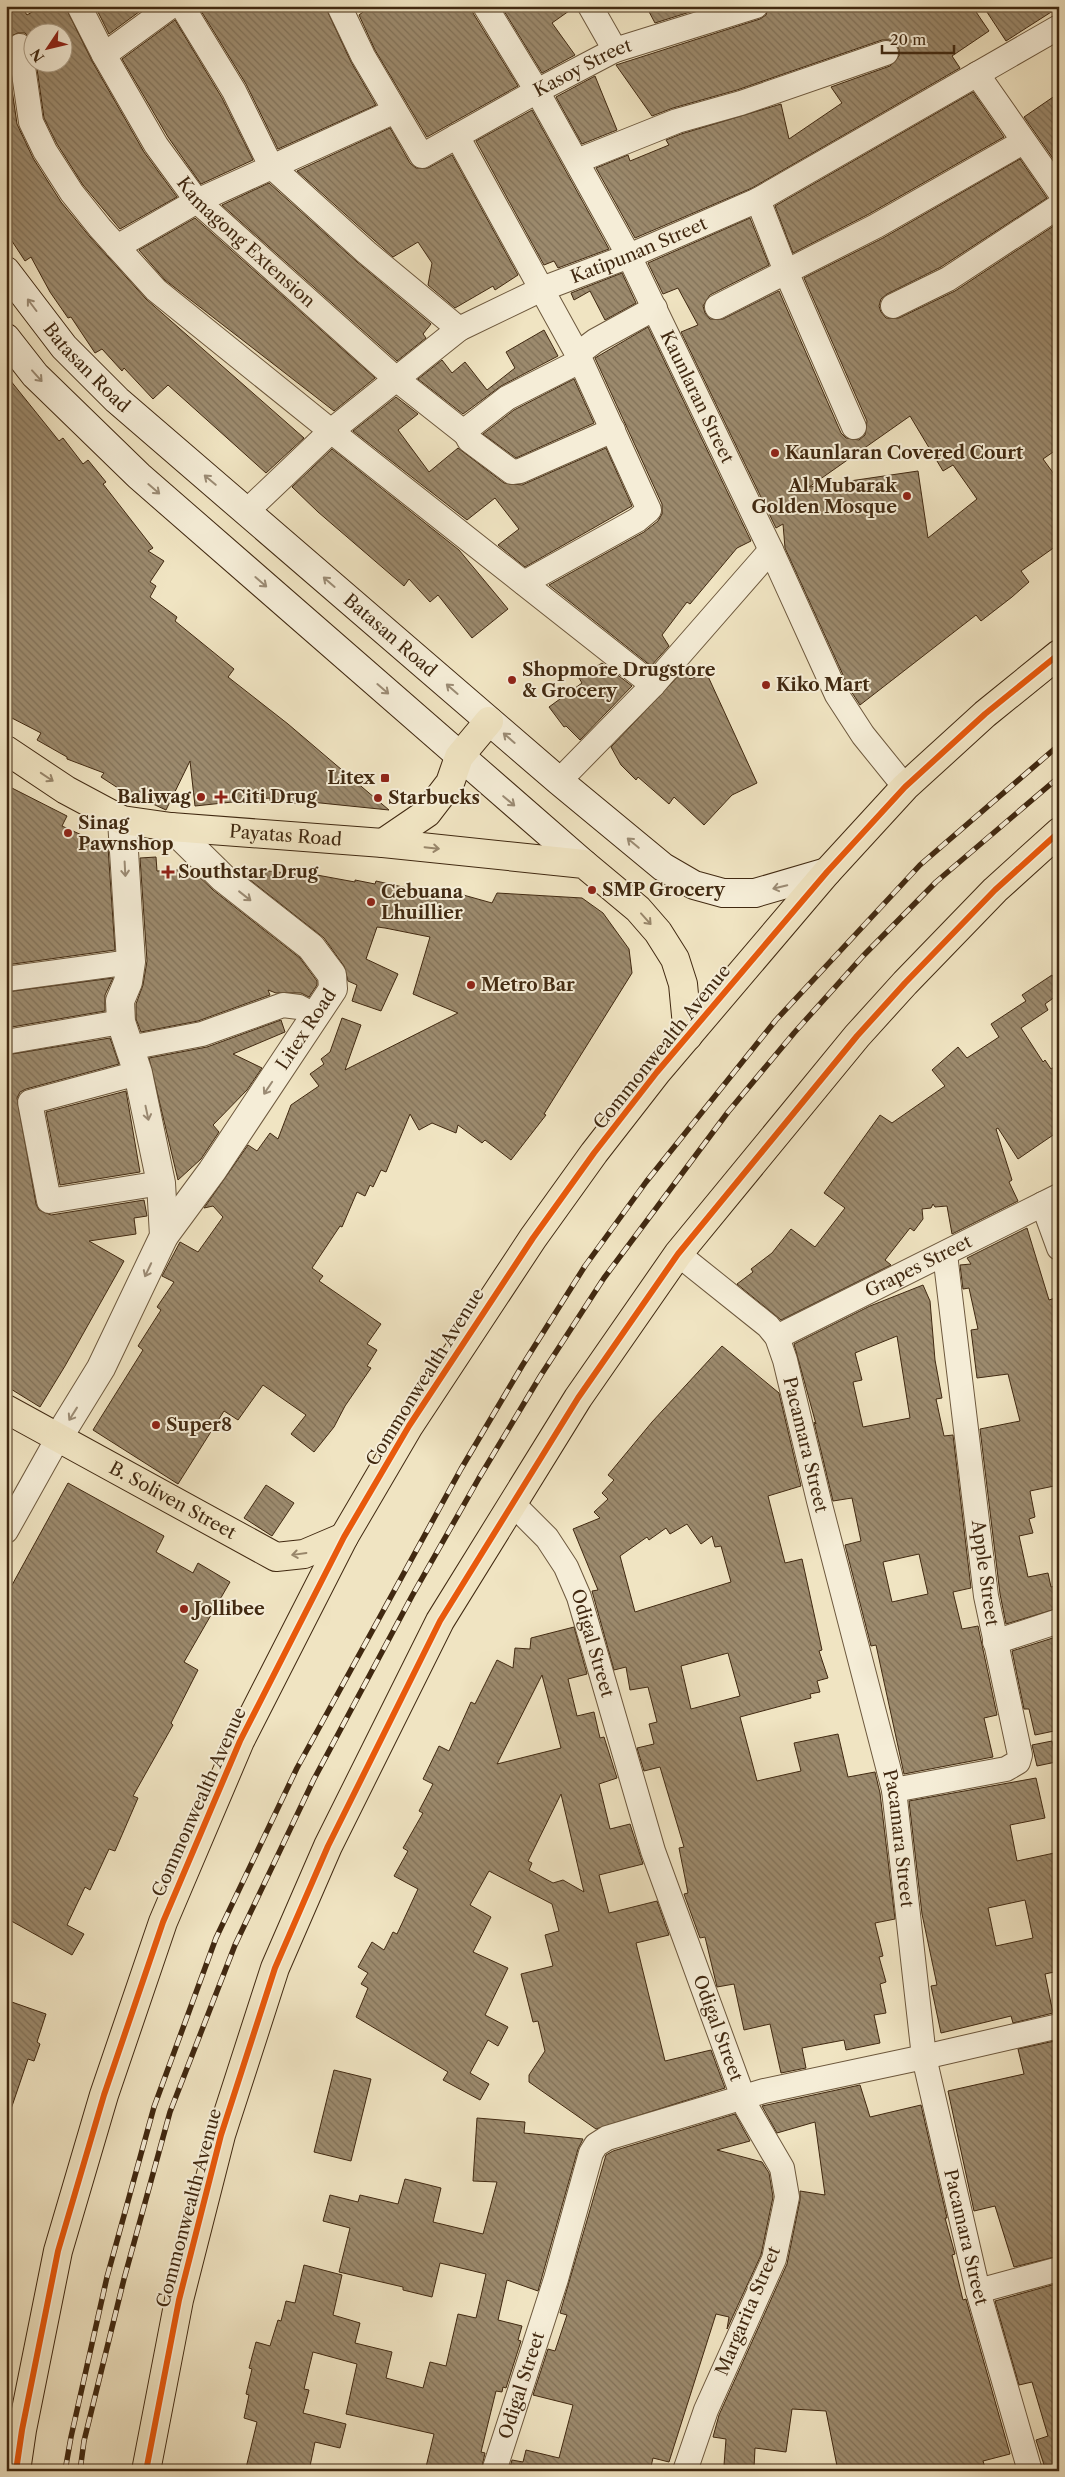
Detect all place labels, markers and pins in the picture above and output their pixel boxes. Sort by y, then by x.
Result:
place label: Kaunlaran Covered Court [785,442,1024,464]
marker: Kaunlaran Covered Court [769,447,781,459]
place label: Al Mubarak Golden Mosque [751,475,898,518]
marker: Al Mubarak Golden Mosque [901,490,913,502]
place label: Shopmore Drugstore & Grocery [522,659,716,702]
marker: Shopmore Drugstore & Grocery [506,674,518,686]
place label: Kiko Mart [776,674,870,696]
marker: Kiko Mart [760,679,772,691]
place label: Litex [327,767,375,789]
marker: Litex [379,772,391,784]
place label: Baliwag [117,786,192,808]
place label: Citi Drug [231,786,317,808]
place label: Starbucks [388,787,480,809]
marker: Baliwag [195,791,207,803]
marker: Citi Drug [215,791,227,803]
marker: Starbucks [372,792,384,804]
place label: Sinag Pawnshop [78,812,174,855]
marker: Sinag Pawnshop [62,827,74,839]
place label: Southstar Drug [178,861,319,883]
marker: Southstar Drug [162,866,174,878]
place label: SMP Grocery [602,879,726,901]
place label: Cebuana Lhuillier [381,881,464,924]
marker: SMP Grocery [586,884,598,896]
marker: Cebuana Lhuillier [365,896,377,908]
place label: Metro Bar [481,974,575,996]
marker: Metro Bar [465,979,477,991]
place label: Super8 [166,1414,232,1436]
marker: Super8 [150,1419,162,1431]
place label: Jollibee [191,1598,265,1620]
marker: Jollibee [178,1603,190,1615]

